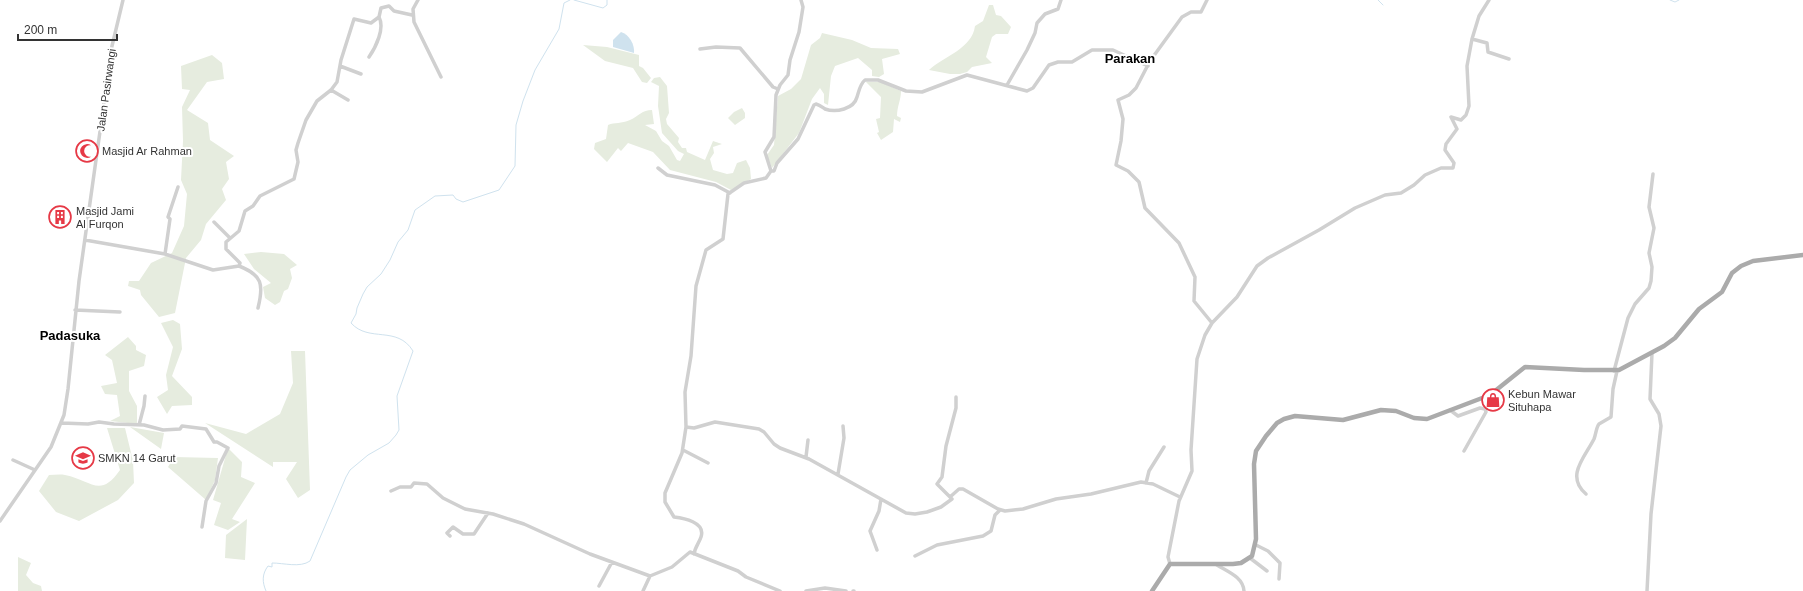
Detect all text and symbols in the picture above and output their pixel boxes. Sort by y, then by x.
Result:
scale bar [18,16,117,42]
text: 200 m [24,23,57,37]
street label: Jalan Pasirwangi [94,48,118,132]
district label: Parakan [1105,51,1155,66]
mosque icon: Masjid Ar Rahman [74,138,100,164]
place label: Masjid Ar Rahman [102,145,192,157]
building icon: Masjid Jami Al Furqon [47,204,73,230]
place label: Masjid Jami Al Furqon [76,205,134,230]
district label: Padasuka [40,328,101,343]
shop icon: Kebun Mawar Situhapa [1480,387,1506,413]
place label: Kebun Mawar Situhapa [1508,388,1576,413]
school or university icon: SMKN 14 Garut [70,445,96,471]
place label: SMKN 14 Garut [98,452,176,464]

